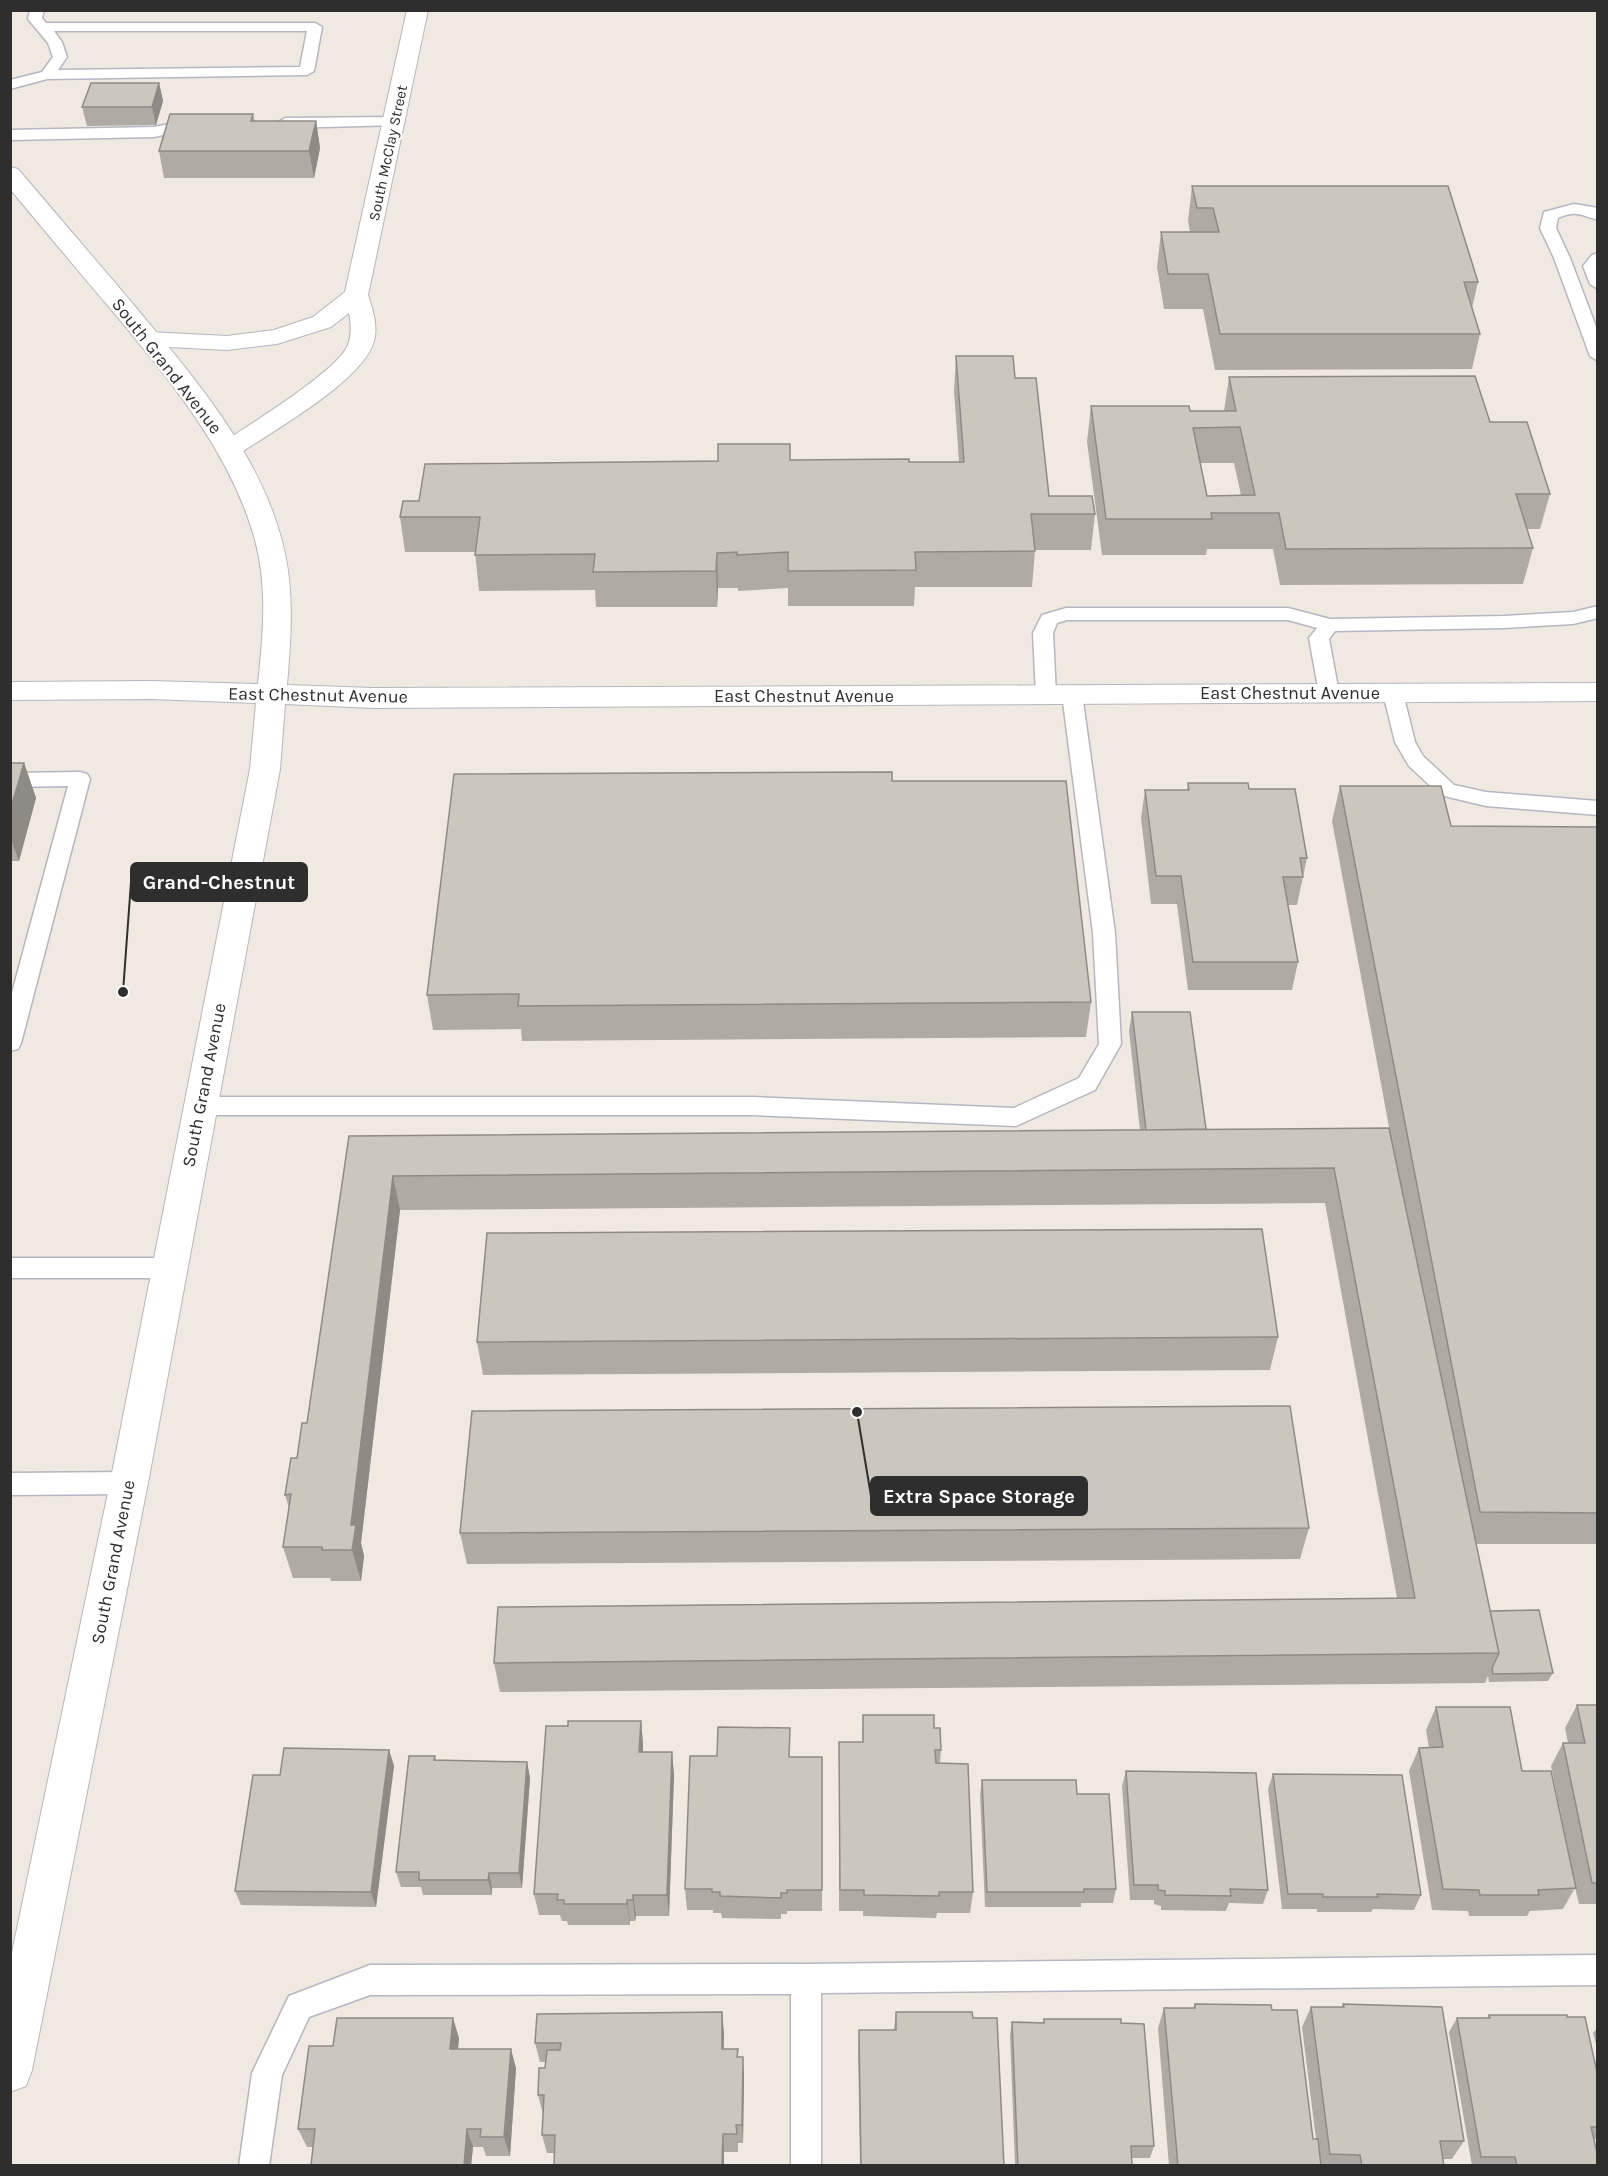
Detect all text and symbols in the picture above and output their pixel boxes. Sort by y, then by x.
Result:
street label: South McClay Street [365,83,411,223]
street label: South Grand Avenue [107,294,227,438]
street label: East Chestnut Avenue [228,682,408,708]
street label: East Chestnut Avenue [1200,682,1380,704]
street label: East Chestnut Avenue [714,685,894,707]
callout: Grand-Chestnut [131,863,307,901]
text: Grand-Chestnut [143,871,295,894]
street label: South Grand Avenue [177,1001,231,1169]
callout: Extra Space Storage [871,1477,1087,1515]
street label: South Grand Avenue [86,1478,140,1646]
text: Extra Space Storage [883,1485,1075,1508]

